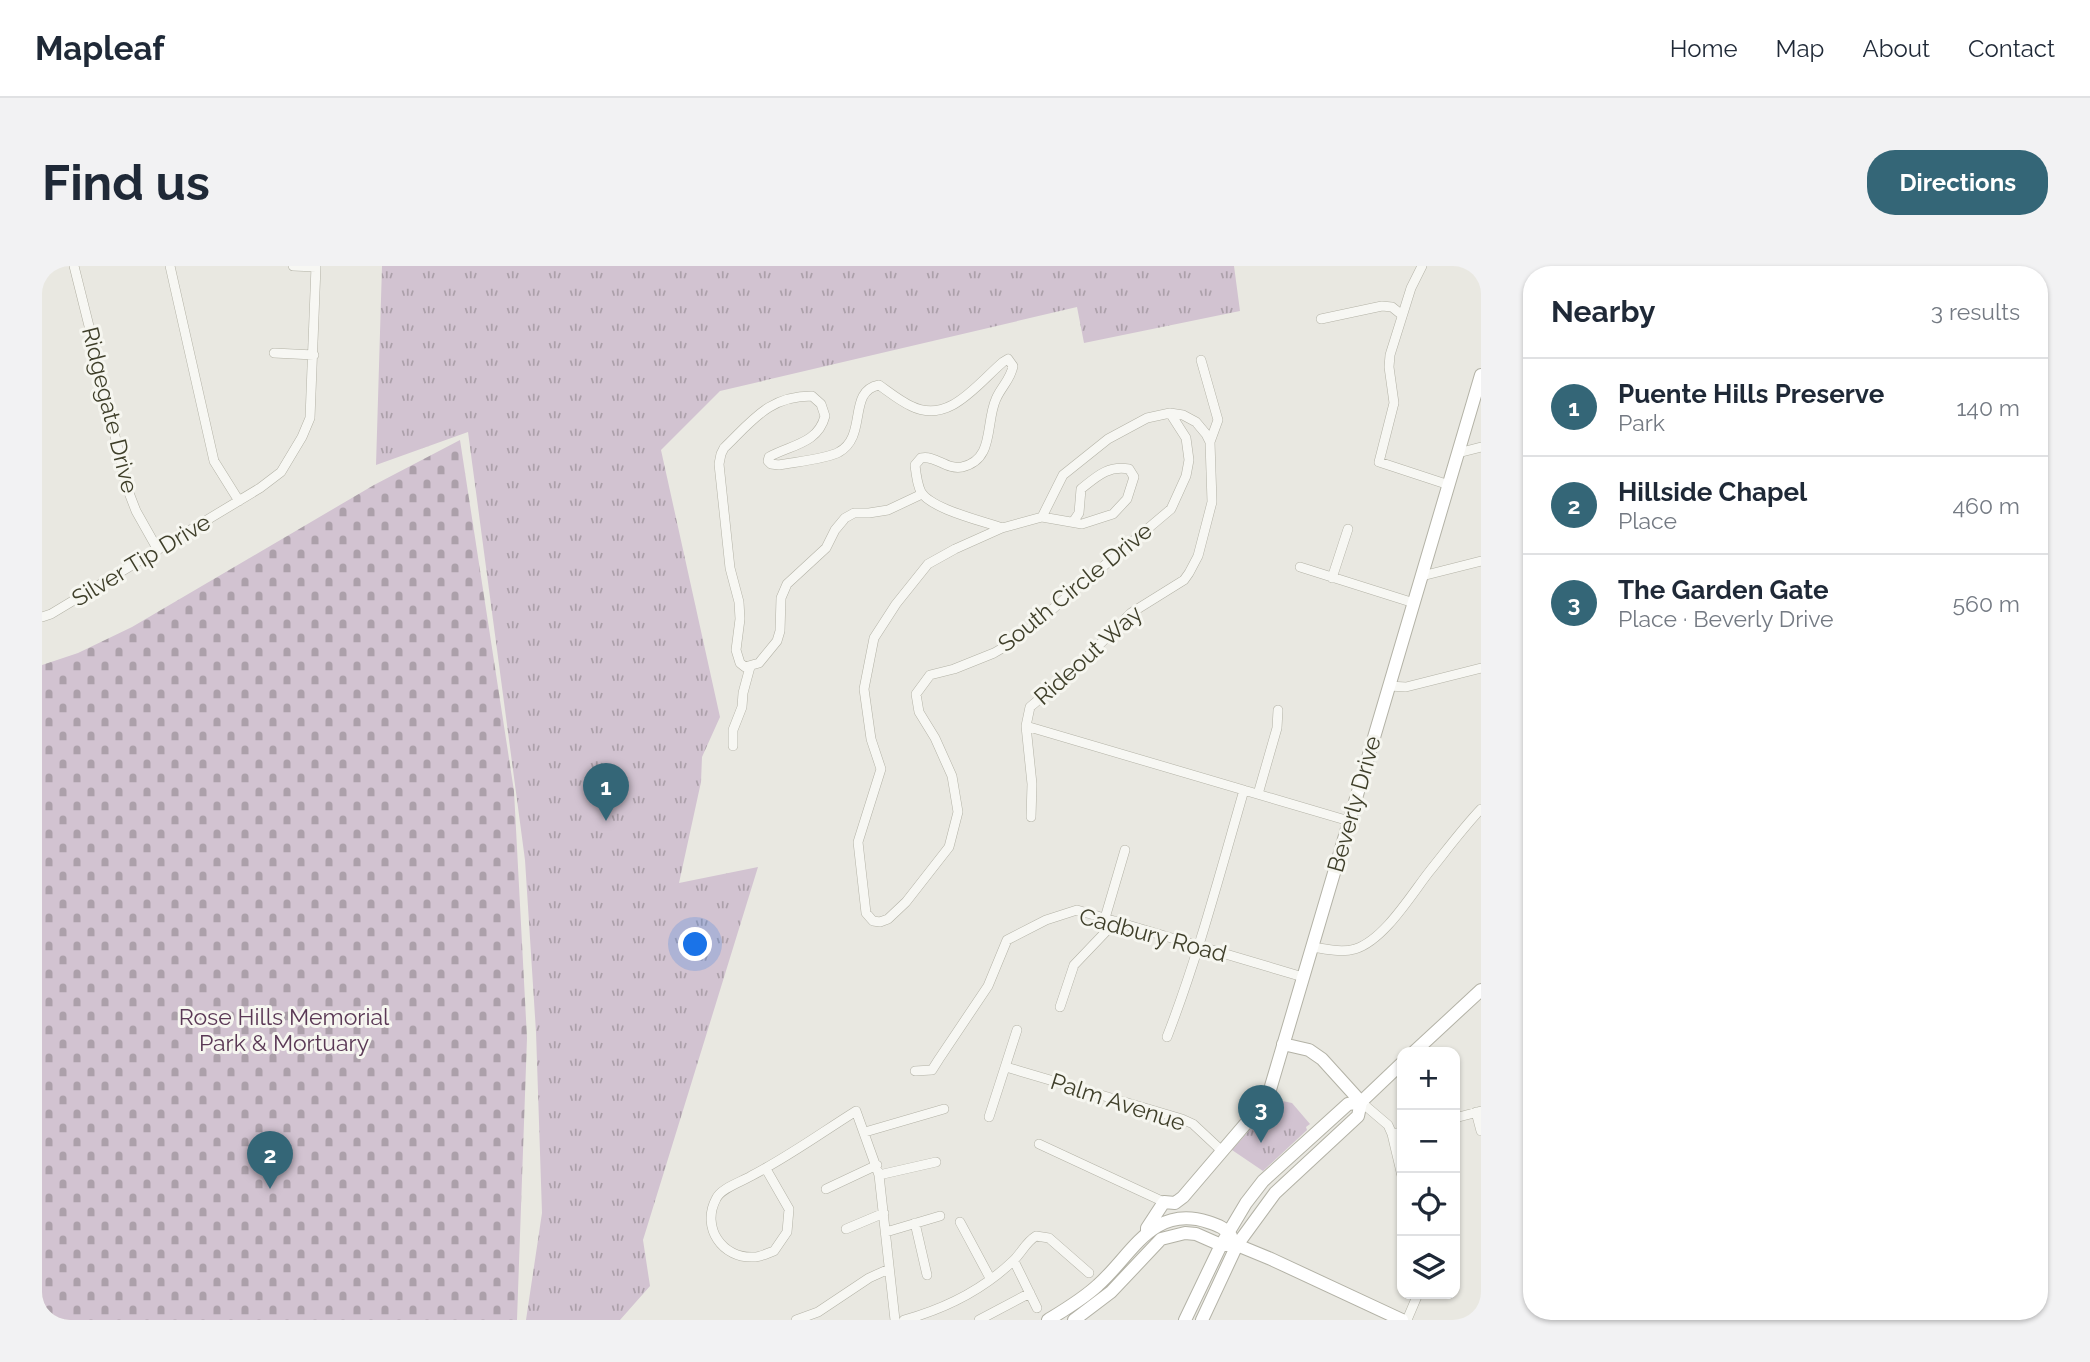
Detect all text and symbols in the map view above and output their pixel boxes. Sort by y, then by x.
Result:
text: Mapleaf [35,29,165,68]
text: Home [1670,34,1738,63]
text: Map [1776,34,1824,63]
text: About [1862,34,1930,63]
text: Contact [1968,34,2055,63]
button: Directions [1867,150,2048,215]
text: Find us [42,154,210,211]
text: Nearby [1551,294,1655,329]
text: 3 results [1931,298,2020,325]
street label: Ridgegate Drive [77,324,144,496]
text: Puente Hills Preserve [1618,379,1884,409]
text: 1 [1568,394,1580,421]
text: 140 m [1957,394,2020,421]
text: Park [1618,409,1665,436]
text: Hillside Chapel [1618,477,1807,507]
text: 2 [1568,492,1580,519]
text: 460 m [1952,492,2020,519]
text: Place [1618,507,1677,534]
street label: Silver Tip Drive [67,508,215,612]
street label: South Circle Drive [992,516,1157,657]
text: The Garden Gate [1618,575,1829,605]
text: 3 [1568,590,1580,617]
text: 560 m [1953,590,2020,617]
street label: Rideout Way [1028,599,1147,710]
text: Place · Beverly Drive [1618,605,1834,632]
street label: Beverly Drive [1321,733,1386,875]
pin: 1 [583,763,629,821]
street label: Cadbury Road [1076,902,1230,967]
your location [678,927,712,961]
park label: Rose Hills Memorial Park & Mortuary [179,1003,390,1056]
map controls [1397,1047,1460,1299]
button: + [1397,1047,1460,1110]
street label: Palm Avenue [1047,1067,1189,1136]
pin: 3 [1238,1085,1284,1143]
button: − [1397,1110,1460,1173]
pin: 2 [247,1131,293,1189]
button: locate [1397,1173,1460,1236]
button: layers [1397,1236,1460,1299]

